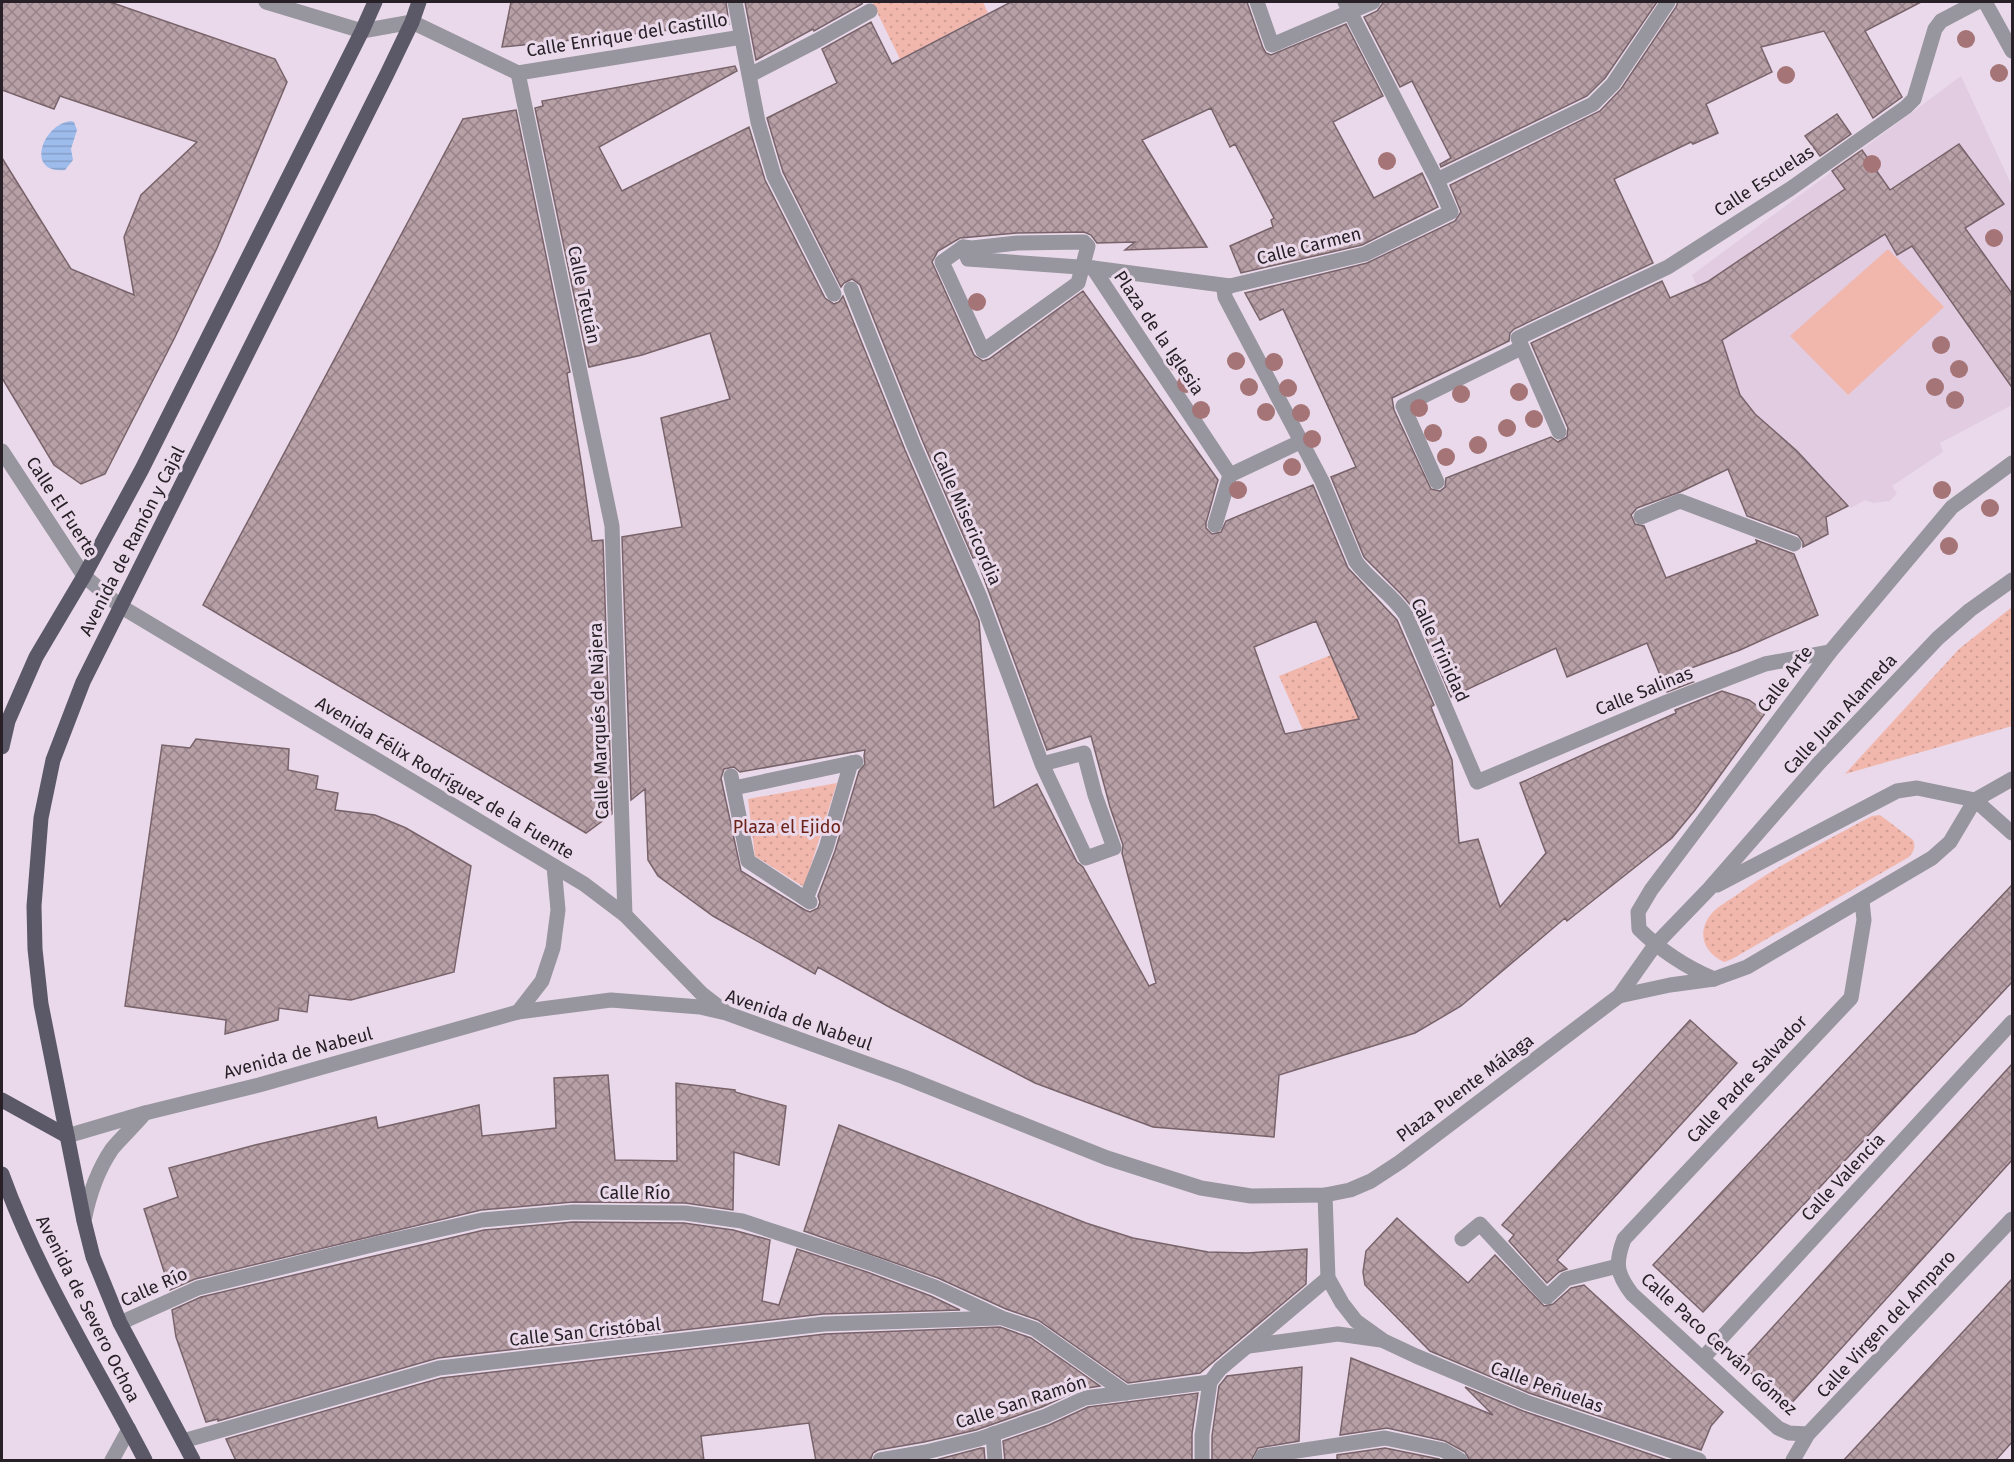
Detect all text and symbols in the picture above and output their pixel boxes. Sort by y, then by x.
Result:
street label: Calle Enrique del Castillo [525,8,729,62]
street label: Calle Escuelas [1710,141,1818,221]
street label: Calle Carmen [1254,222,1364,270]
street label: Calle Tetuán [563,244,605,346]
street label: Plaza de la Iglesia [1109,267,1209,399]
street label: Avenida de Ramón y Cajal [75,442,189,640]
street label: Calle Misericordia [928,447,1006,589]
street label: Calle El Fuerte [21,453,103,561]
street label: Calle Trinidad [1406,594,1474,706]
street label: Calle Marqués de Nájera [585,622,613,820]
street label: Calle Arte [1753,641,1817,717]
street label: Calle Juan Alameda [1779,649,1901,779]
street label: Calle Salinas [1592,662,1696,720]
street label: Avenida Félix Rodríguez de la Fuente [312,692,578,864]
park label: Plaza el Ejido [733,816,841,838]
street label: Avenida de Nabeul [723,985,875,1055]
street label: Calle Padre Salvador [1682,1011,1812,1147]
street label: Avenida de Nabeul [221,1023,375,1083]
street label: Plaza Puente Málaga [1392,1029,1538,1147]
street label: Calle Valencia [1797,1128,1889,1226]
street label: Calle Río [599,1182,671,1204]
street label: Avenida de Severo Ochoa [31,1212,145,1406]
street label: Calle Virgen del Amparo [1812,1246,1960,1402]
street label: Calle Río [117,1263,191,1311]
street label: Calle Paco Cerván Gómez [1636,1268,1802,1420]
street label: Calle San Cristóbal [508,1313,662,1351]
street label: Calle Peñuelas [1488,1356,1606,1418]
street label: Calle San Ramón [953,1370,1089,1434]

